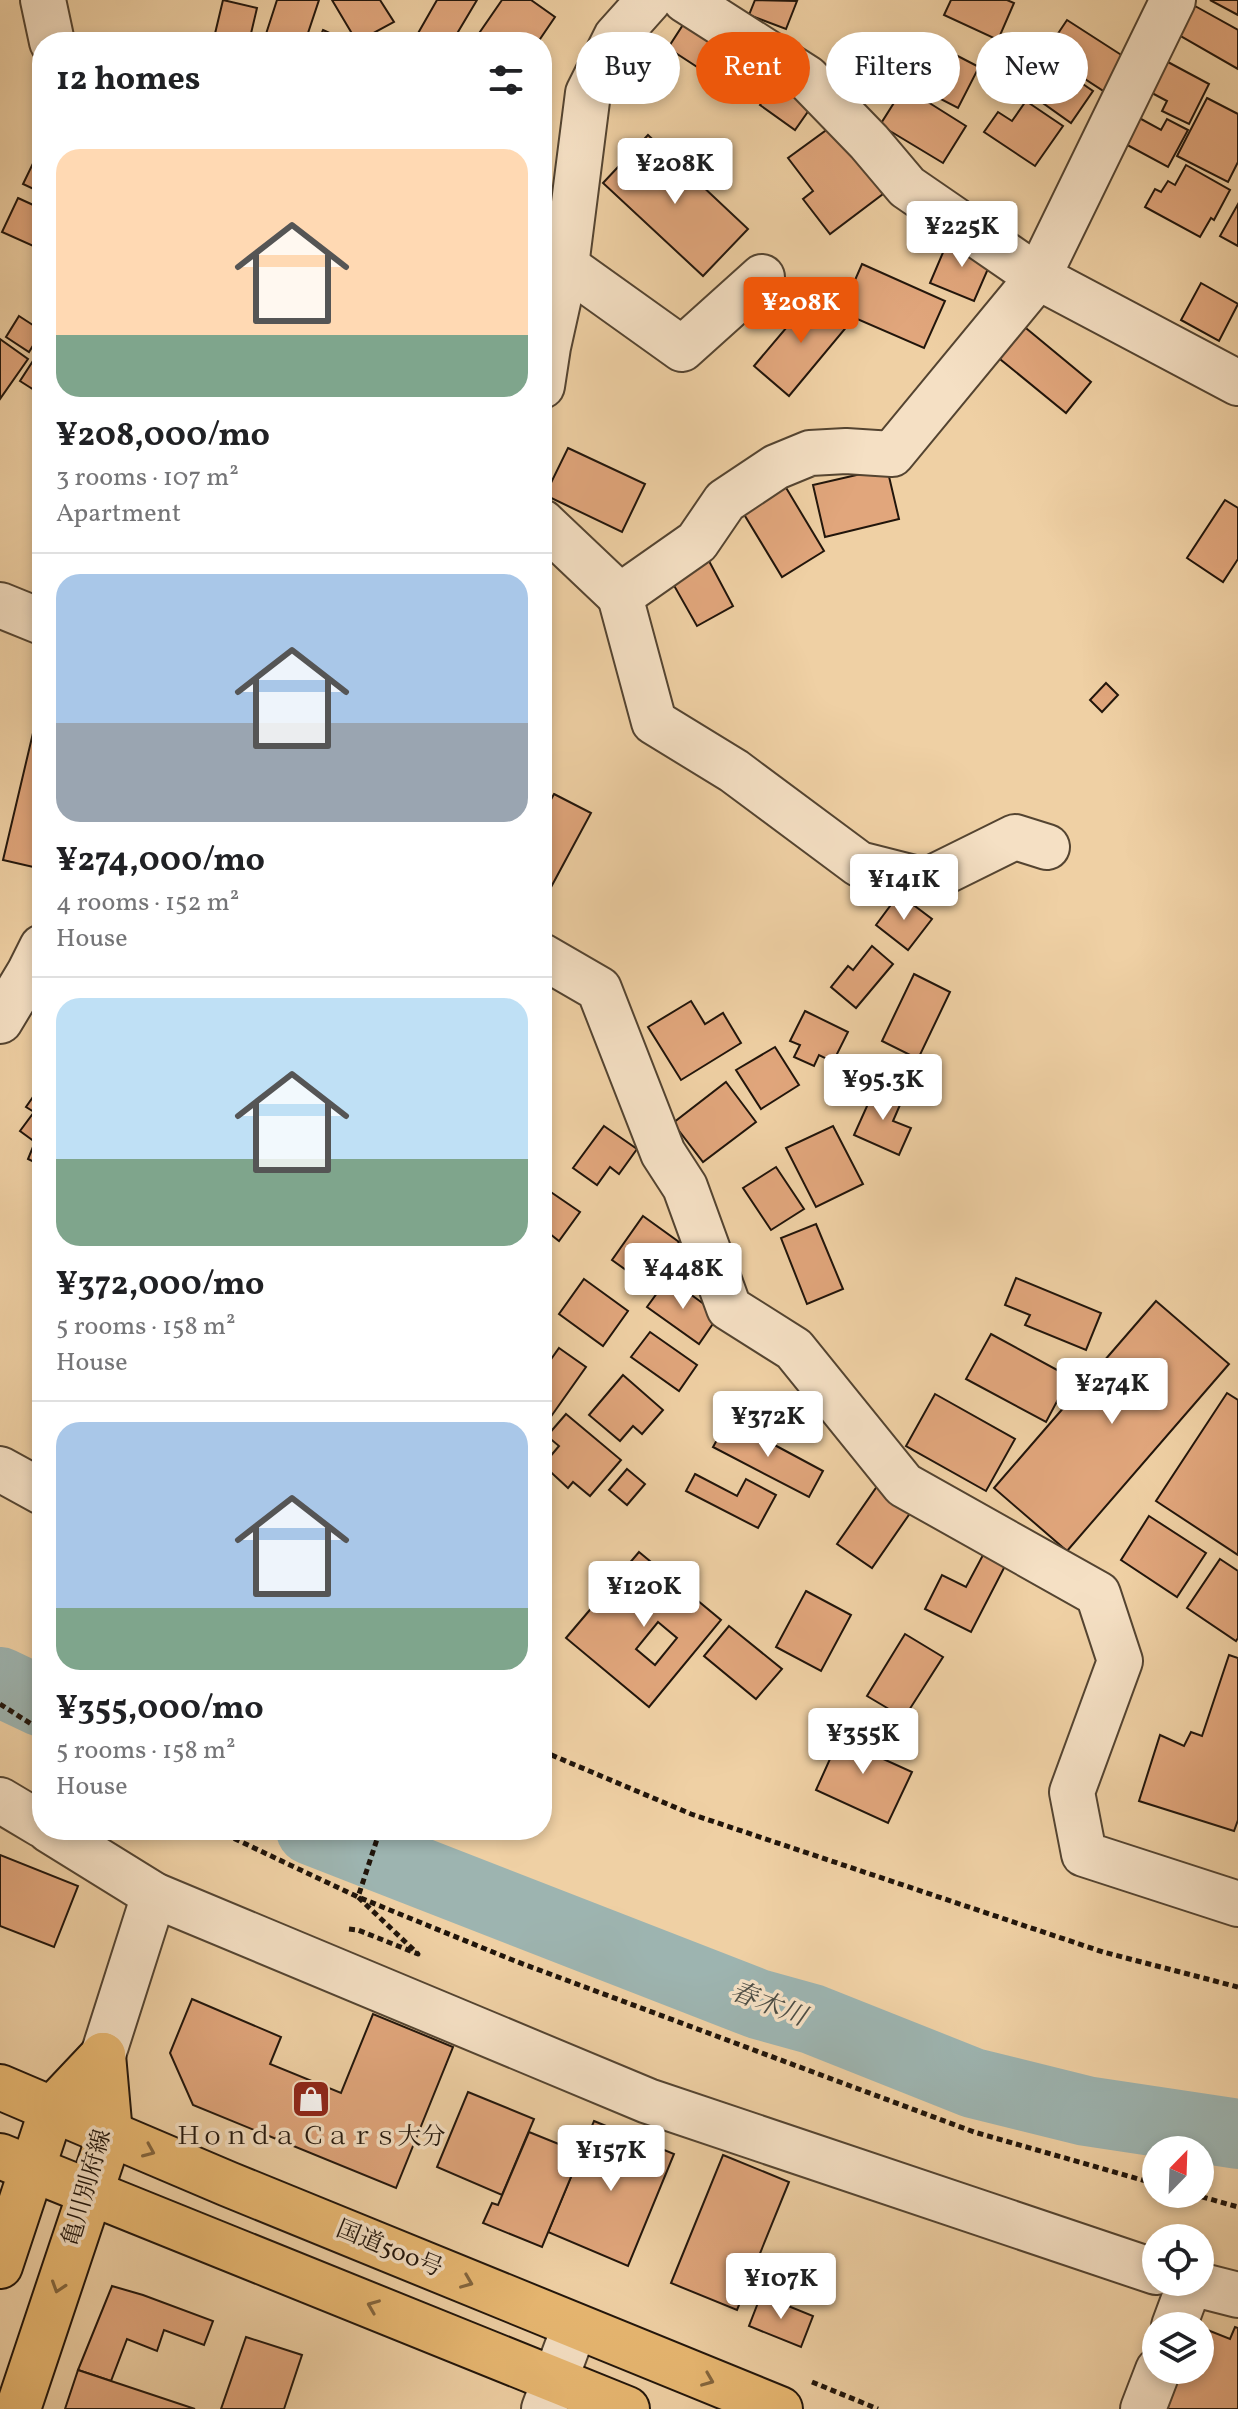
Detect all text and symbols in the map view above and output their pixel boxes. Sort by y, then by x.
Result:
chip: Buy [576,32,680,104]
chip: Rent [696,32,810,104]
chip: Filters [826,32,960,104]
chip: New [976,32,1088,104]
text: 12 homes [56,57,200,104]
icon: filters [484,58,528,102]
pin: ¥208K [619,138,731,206]
text: ¥208K [636,146,714,182]
icon: home [220,201,364,345]
pin: ¥225K [906,201,1018,269]
text: ¥225K [925,209,999,245]
pin: ¥208K [745,277,857,345]
text: ¥208K [762,285,840,321]
text: ¥208,000/mo [56,413,270,460]
text: 3 rooms · 107 m² [56,460,239,496]
text: Apartment [56,496,181,532]
icon: home [220,626,364,770]
text: ¥274,000/mo [56,838,265,885]
pin: ¥141K [848,854,960,922]
text: ¥141K [868,862,940,898]
text: 4 rooms · 152 m² [56,885,239,921]
text: House [56,921,128,957]
icon: home [220,1050,364,1194]
pin: ¥95.3K [818,1054,948,1122]
text: ¥95.3K [842,1062,924,1098]
pin: ¥448K [627,1243,739,1311]
text: ¥448K [643,1251,723,1287]
text: ¥372,000/mo [56,1262,265,1309]
text: 5 rooms · 158 m² [56,1309,236,1345]
text: House [56,1345,128,1381]
pin: ¥274K [1056,1358,1168,1426]
text: ¥274K [1075,1366,1149,1402]
pin: ¥372K [712,1391,824,1459]
text: ¥372K [731,1399,805,1435]
icon: home [220,1474,364,1618]
pin: ¥120K [588,1561,700,1629]
text: ¥120K [606,1569,682,1605]
text: ¥355,000/mo [56,1686,264,1733]
pin: ¥355K [807,1708,919,1776]
text: ¥355K [826,1716,900,1752]
text: 5 rooms · 158 m² [56,1733,236,1769]
text: House [56,1769,128,1805]
water label: 春木川 [725,1974,814,2037]
shop icon: Ｈｏｎｄａ Ｃａｒｓ大分 [290,2078,332,2120]
place label: Ｈｏｎｄａ Ｃａｒｓ大分 [177,2121,445,2155]
pin: ¥157K [555,2125,667,2193]
street label: 亀川別府線 [55,2126,121,2250]
text: ¥157K [576,2133,646,2169]
north arrow [1142,2136,1214,2208]
map controls [1142,2136,1214,2384]
one-way arrow [141,2141,155,2157]
street label: 国道500号 [331,2213,447,2287]
button: locate [1142,2224,1214,2296]
pin: ¥107K [725,2253,837,2321]
text: ¥107K [744,2261,818,2297]
one-way arrow [459,2272,473,2288]
one-way arrow [52,2280,68,2294]
one-way arrow [367,2300,381,2316]
button: layers [1142,2312,1214,2384]
one-way arrow [700,2370,714,2386]

